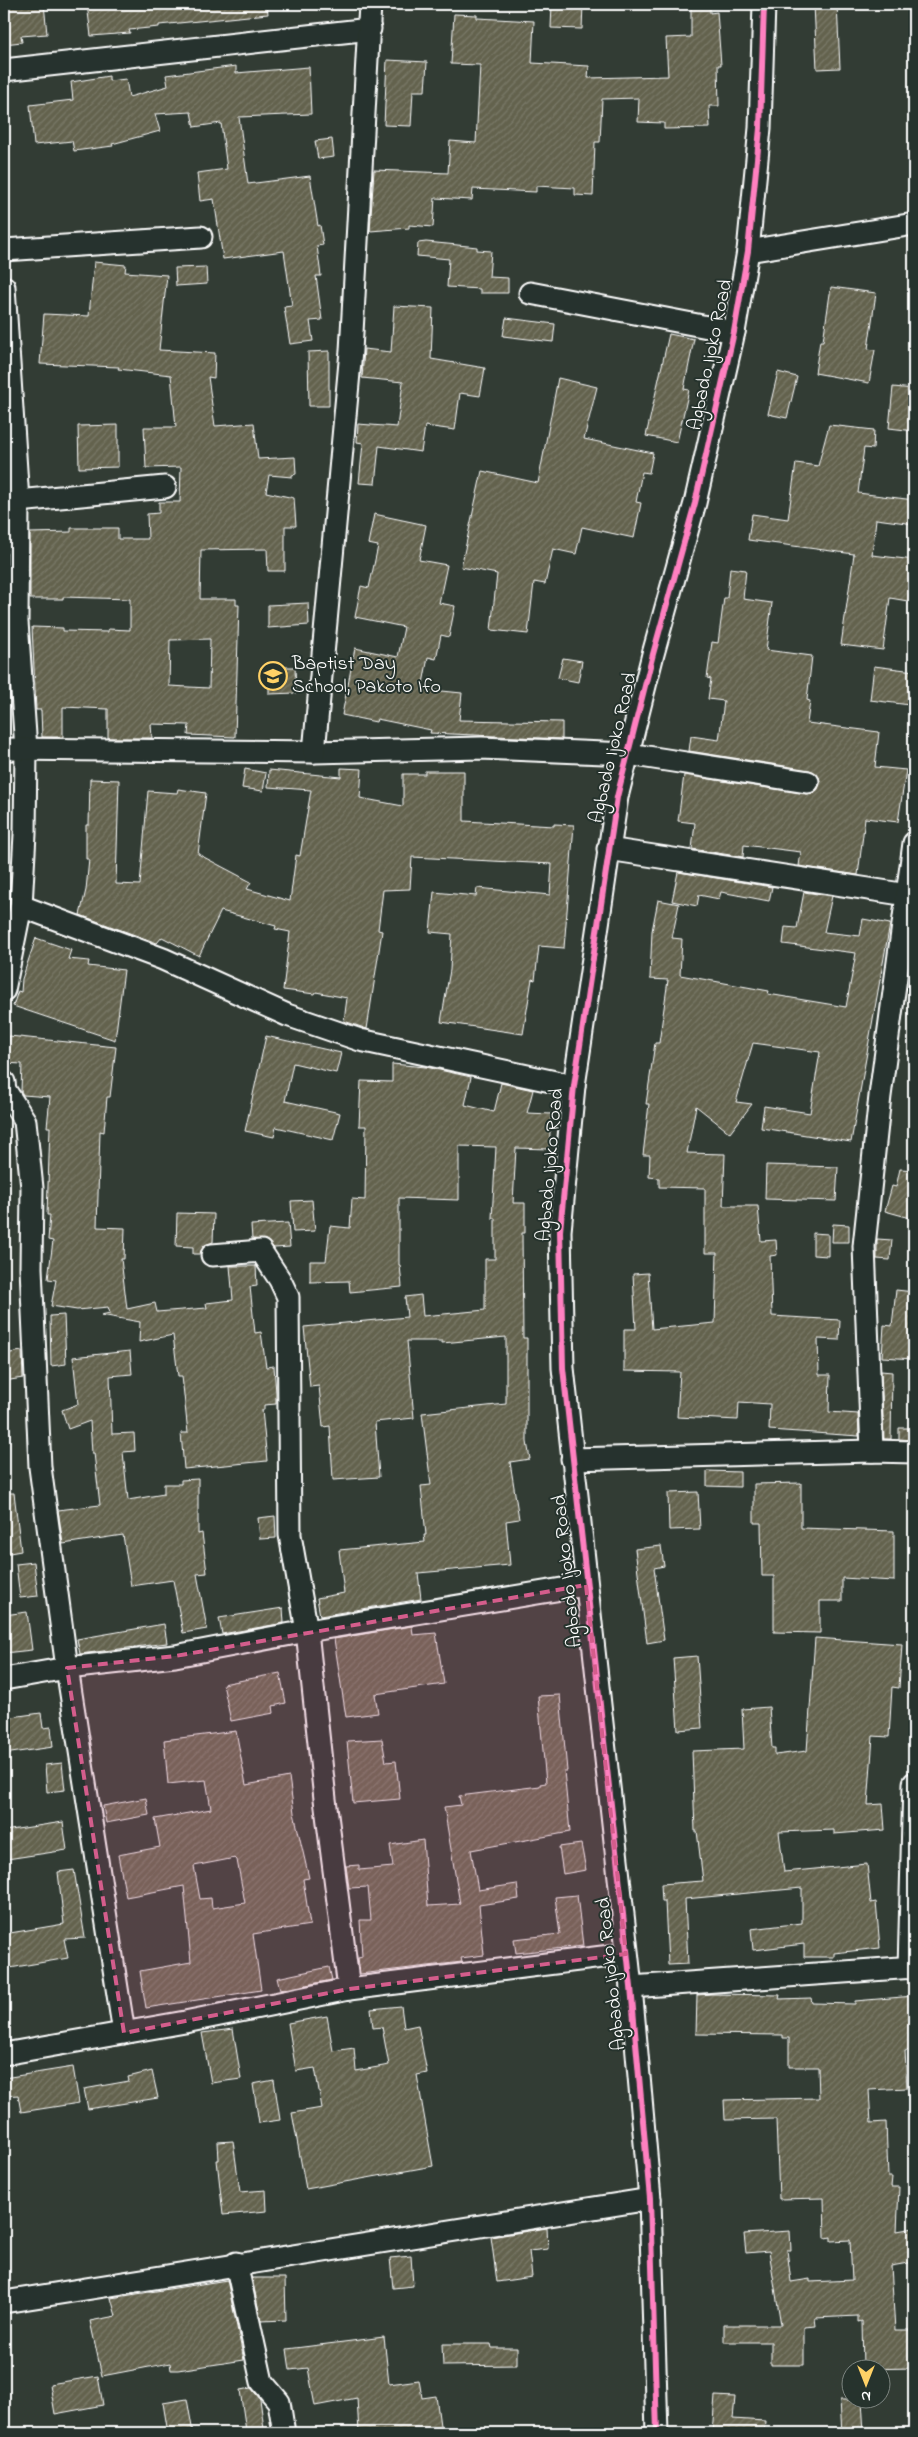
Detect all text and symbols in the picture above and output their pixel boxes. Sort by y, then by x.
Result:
street label: Agbado Ijoko Road [681,277,742,433]
place label: Baptist Day School, Pakoto Ifo [291,650,441,702]
school or university icon: Baptist Day School, Pakoto Ifo [258,661,288,691]
street label: Agbado Ijoko Road [583,670,646,826]
street label: Agbado Ijoko Road [530,1087,573,1243]
street label: Agbado Ijoko Road [546,1493,591,1649]
street label: Agbado Ijoko Road [590,1896,635,2052]
north arrow [840,2360,890,2410]
text: N [861,2385,871,2406]

